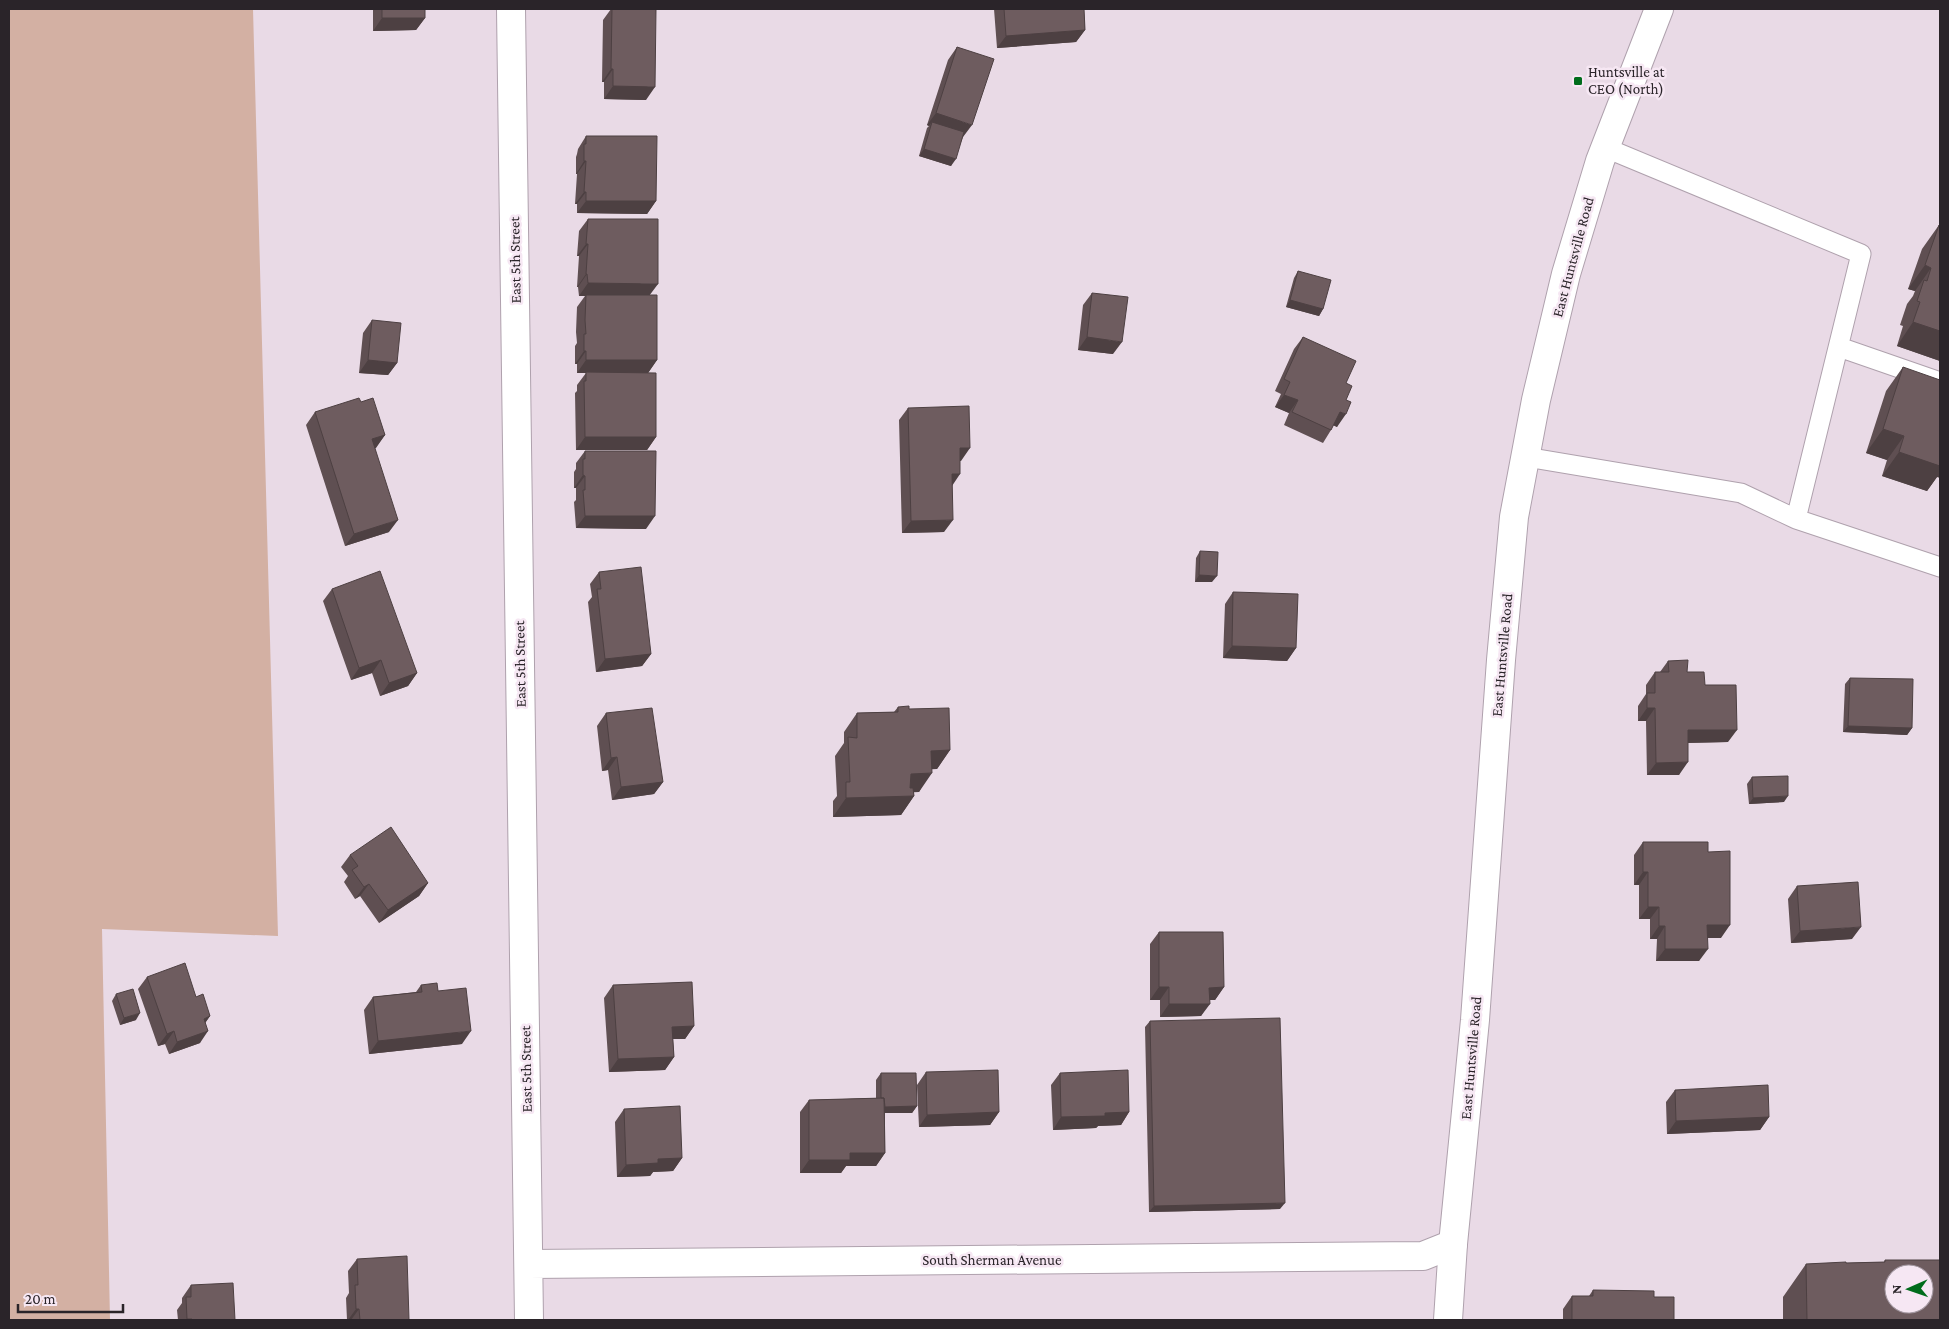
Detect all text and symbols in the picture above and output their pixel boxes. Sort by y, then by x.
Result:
place label: Huntsville at CEO (North) [1588,64,1666,98]
marker: Huntsville at CEO (North) [1572,75,1584,87]
street label: East Huntsville Road [1549,195,1597,319]
street label: East 5th Street [506,215,524,304]
street label: East Huntsville Road [1489,593,1515,717]
street label: East 5th Street [511,619,529,708]
street label: East Huntsville Road [1458,996,1484,1120]
street label: East 5th Street [517,1024,535,1113]
street label: South Sherman Avenue [922,1252,1062,1268]
north arrow [1884,1264,1934,1314]
scale bar [18,1282,122,1314]
text: N [1888,1284,1904,1295]
text: 20 m [25,1291,56,1307]

